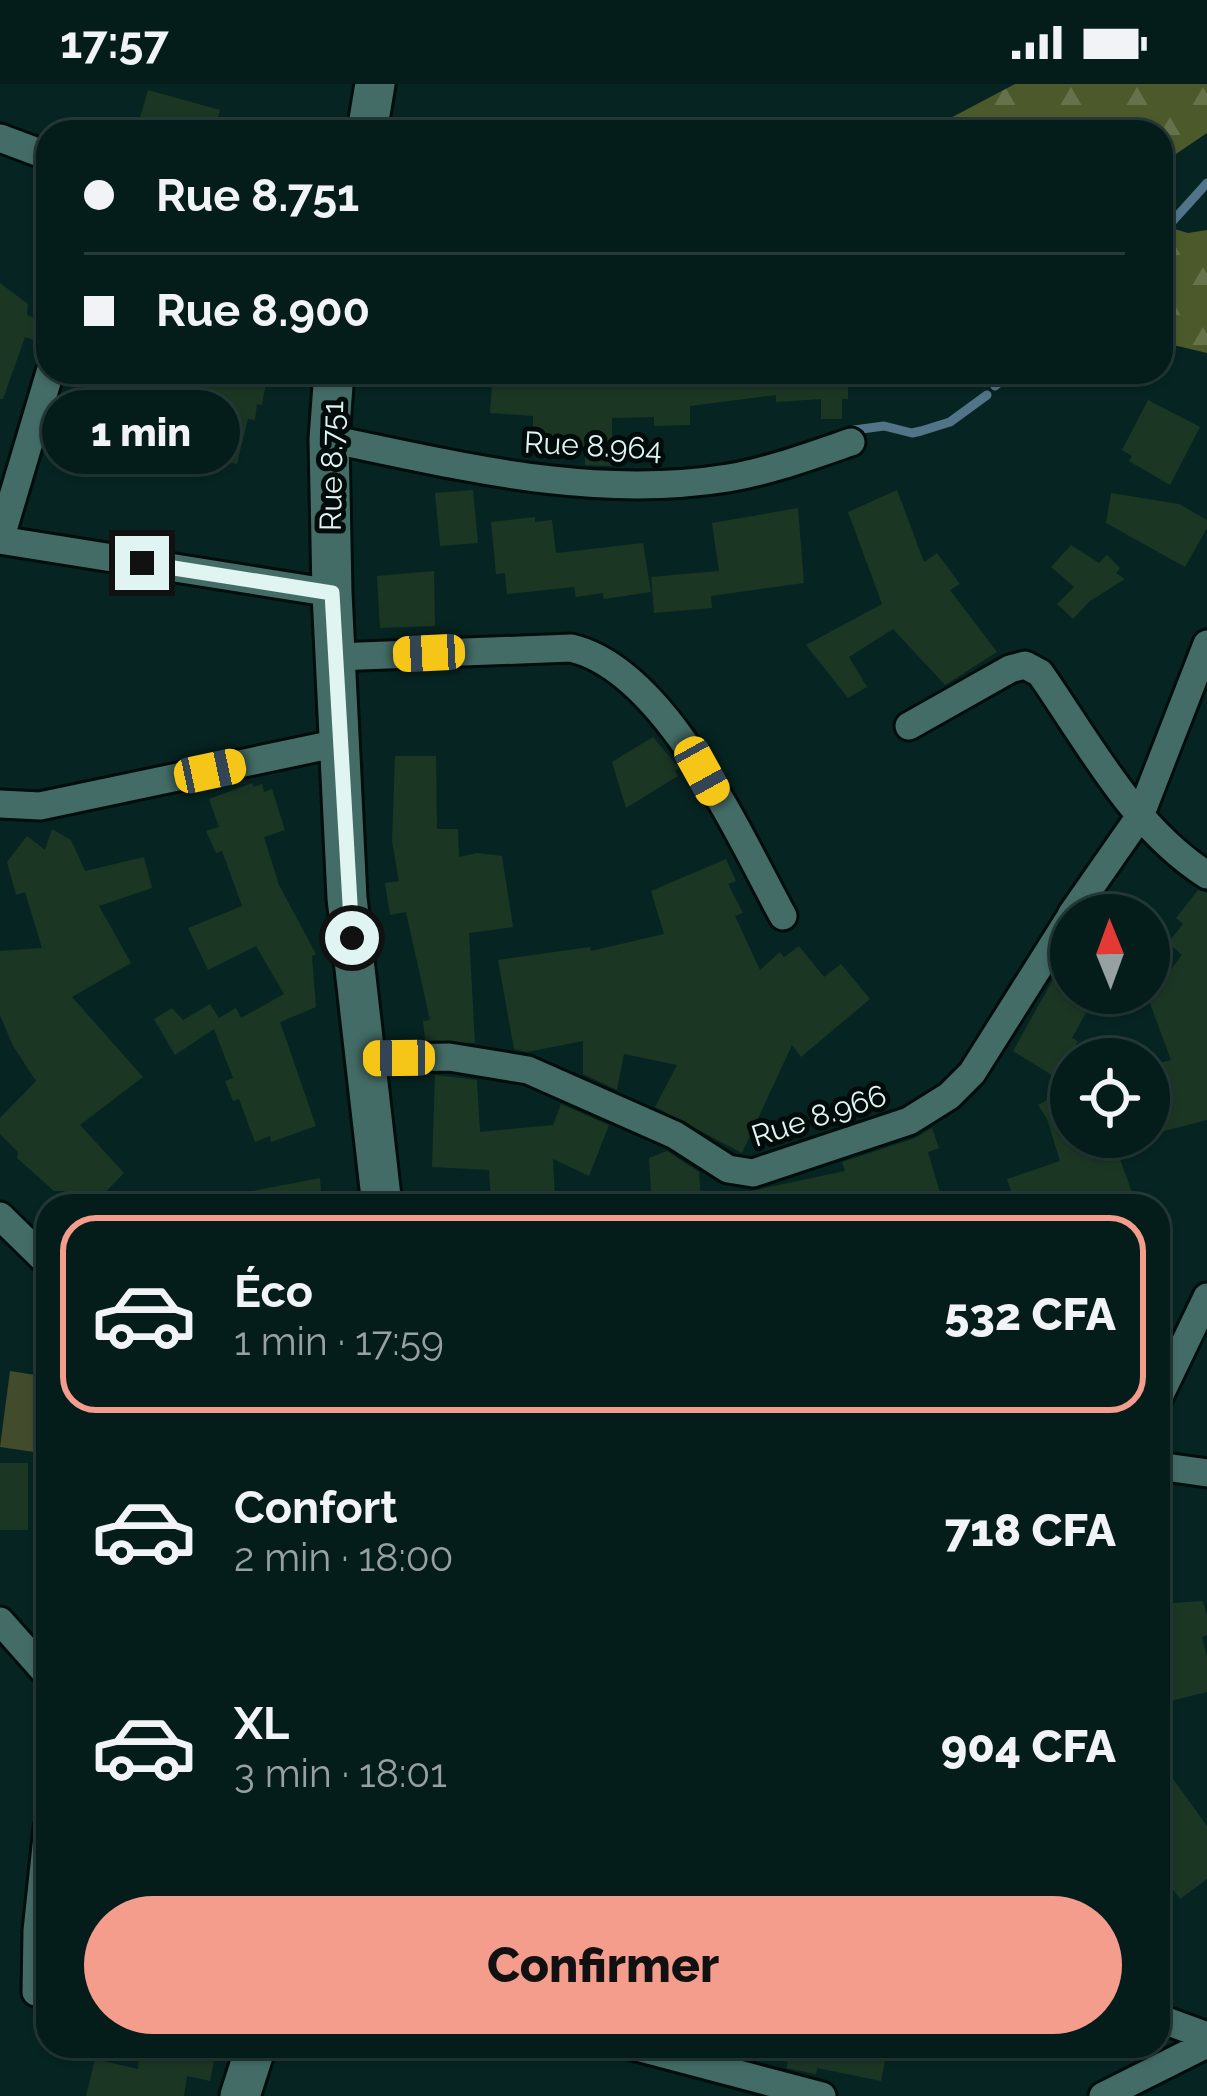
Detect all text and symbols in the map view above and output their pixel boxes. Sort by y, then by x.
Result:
text: 17:57 [60,16,169,69]
text: Rue 8.751 [156,169,359,222]
text: Rue 8.900 [156,284,370,337]
callout: 1 min [43,389,241,473]
street label: Rue 8.751 [313,401,350,531]
text: 1 min [91,409,191,455]
street label: Rue 8.964 [523,424,663,467]
route end [115,536,169,590]
car [392,633,466,673]
car [669,731,735,811]
car [171,746,249,796]
north arrow [1050,894,1170,1014]
map controls [1050,894,1170,1158]
route start [325,911,379,965]
button: locate [1050,1038,1170,1158]
car [363,1039,435,1077]
street label: Rue 8.966 [747,1077,891,1154]
icon: car [90,1260,198,1368]
text: Éco [234,1265,313,1318]
text: 532 CFA [944,1288,1116,1341]
text: 1 min · 17:59 [234,1318,444,1364]
icon: car [90,1476,198,1584]
text: Confort [234,1481,397,1534]
text: 718 CFA [944,1504,1116,1557]
text: 2 min · 18:00 [234,1534,454,1580]
icon: car [90,1692,198,1800]
text: XL [234,1697,289,1750]
text: 904 CFA [941,1720,1116,1773]
text: 3 min · 18:01 [234,1750,447,1796]
button: Confirmer [84,1896,1122,2034]

